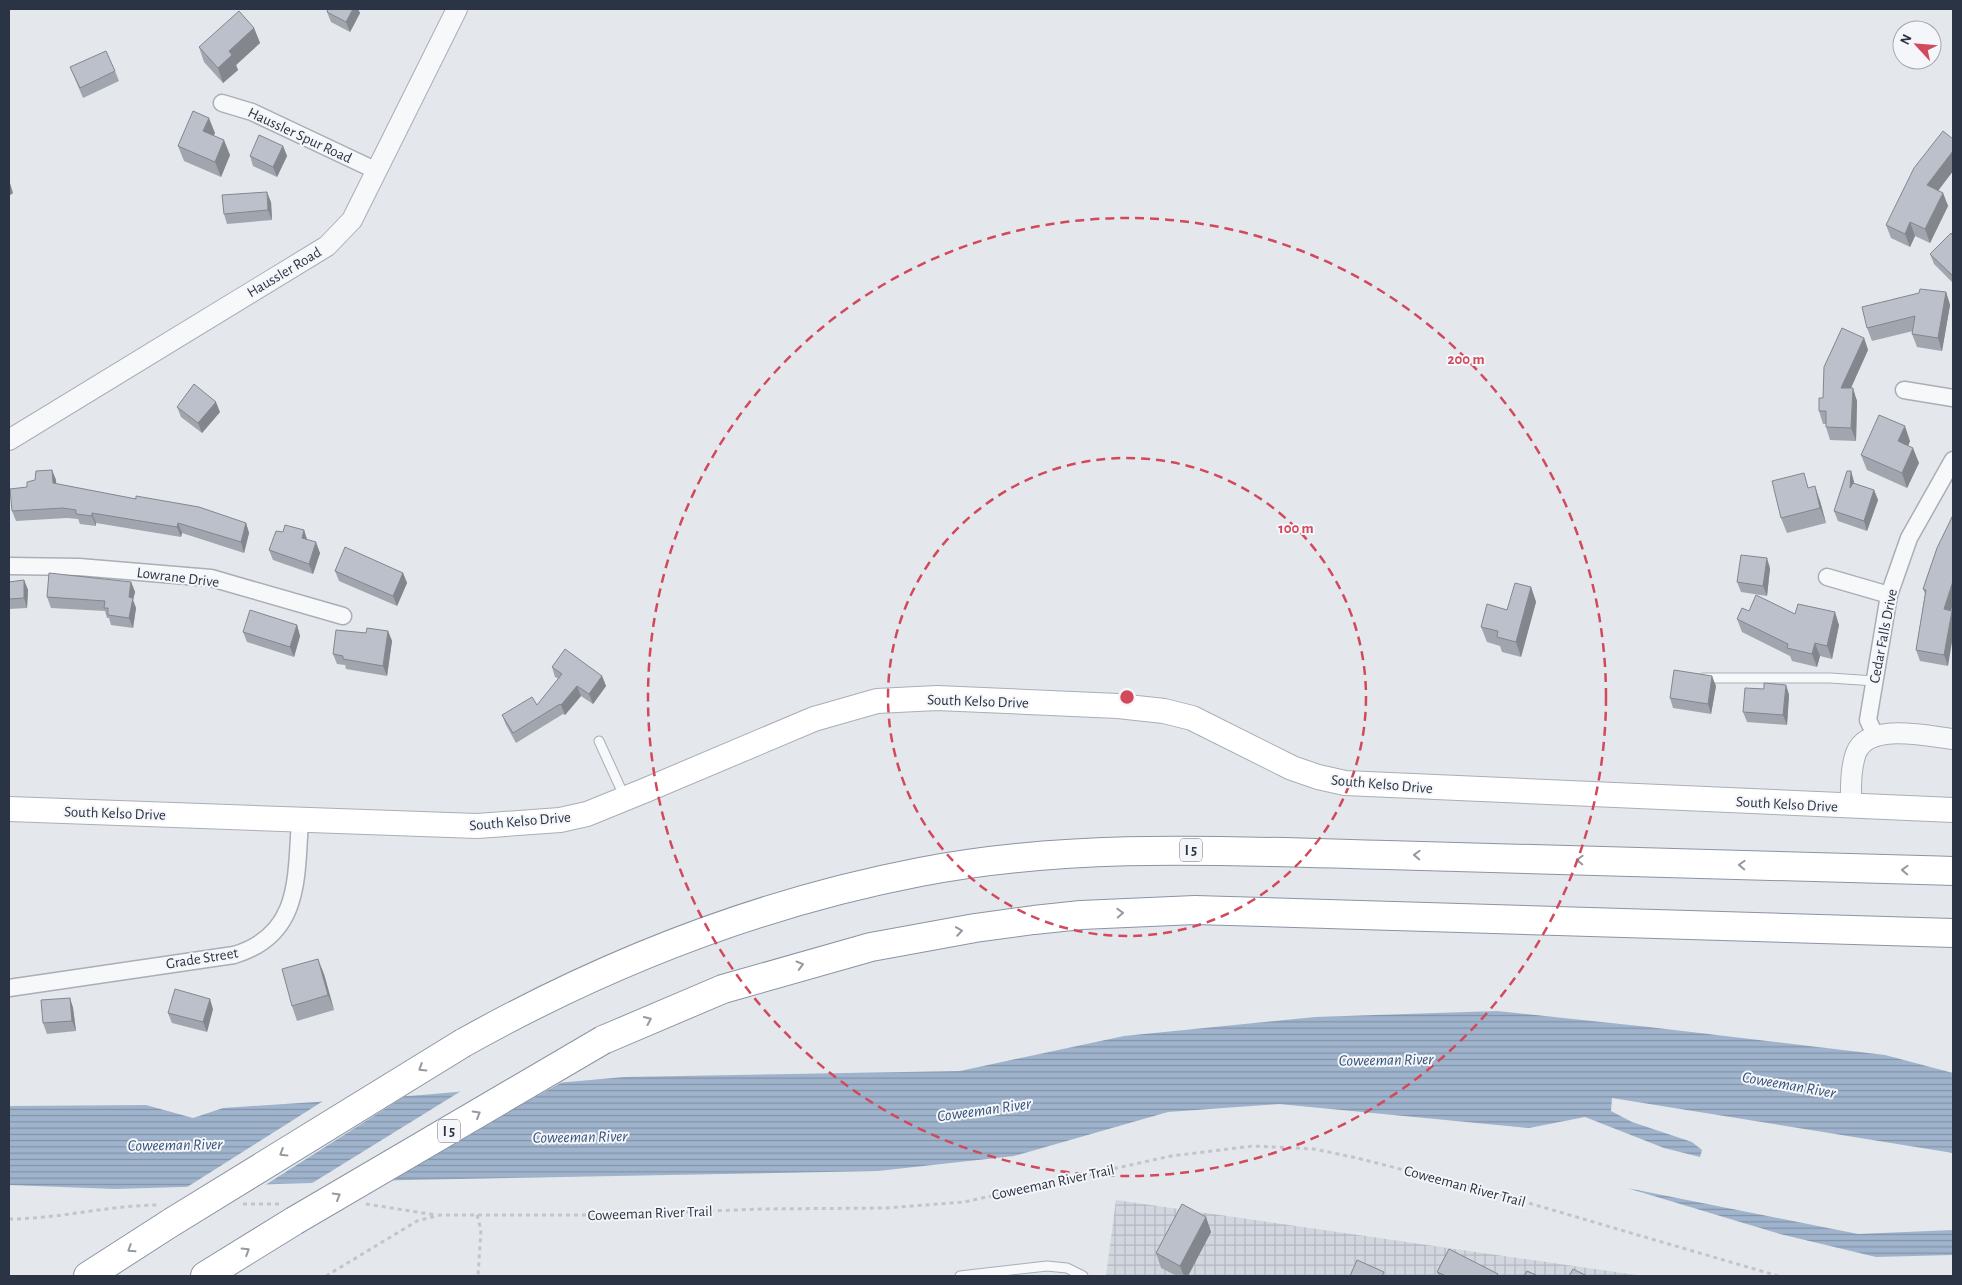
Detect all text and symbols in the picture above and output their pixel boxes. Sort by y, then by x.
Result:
north arrow [1892,20,1942,70]
text: N [1898,32,1915,47]
street label: Haussler Spur Road [245,105,354,166]
street label: Haussler Road [245,244,324,300]
text: 200 m [1447,352,1485,367]
text: 100 m [1278,521,1314,536]
street label: Lowrane Drive [136,565,220,590]
street label: Cedar Falls Drive [1867,588,1900,685]
centre of rings [1118,688,1136,706]
street label: South Kelso Drive [927,692,1029,711]
street label: South Kelso Drive [1331,773,1433,796]
street label: South Kelso Drive [1736,794,1838,815]
street label: South Kelso Drive [64,804,166,823]
street label: South Kelso Drive [469,810,572,833]
road number: I 5 [1180,838,1202,862]
one-way arrow [1413,850,1421,861]
one-way arrow [1575,855,1583,865]
one-way arrow [1738,860,1746,870]
one-way arrow [1900,865,1908,875]
one-way arrow [1117,908,1125,918]
one-way arrow [955,926,963,936]
street label: Grade Street [165,945,239,972]
one-way arrow [796,961,804,971]
one-way arrow [643,1016,652,1027]
water label: Coweeman River [1339,1051,1434,1069]
one-way arrow [418,1062,427,1072]
water label: Coweeman River [1741,1069,1838,1101]
water label: Coweeman River [936,1095,1033,1124]
one-way arrow [471,1111,480,1121]
road number: I 5 [438,1120,460,1142]
water label: Coweeman River [533,1128,628,1146]
water label: Coweeman River [128,1136,223,1154]
one-way arrow [280,1147,289,1157]
street label: Coweeman River Trail [990,1162,1116,1203]
street label: Coweeman River Trail [1403,1163,1527,1210]
one-way arrow [331,1193,340,1203]
street label: Coweeman River Trail [587,1204,713,1223]
one-way arrow [127,1242,136,1252]
one-way arrow [241,1247,250,1257]

